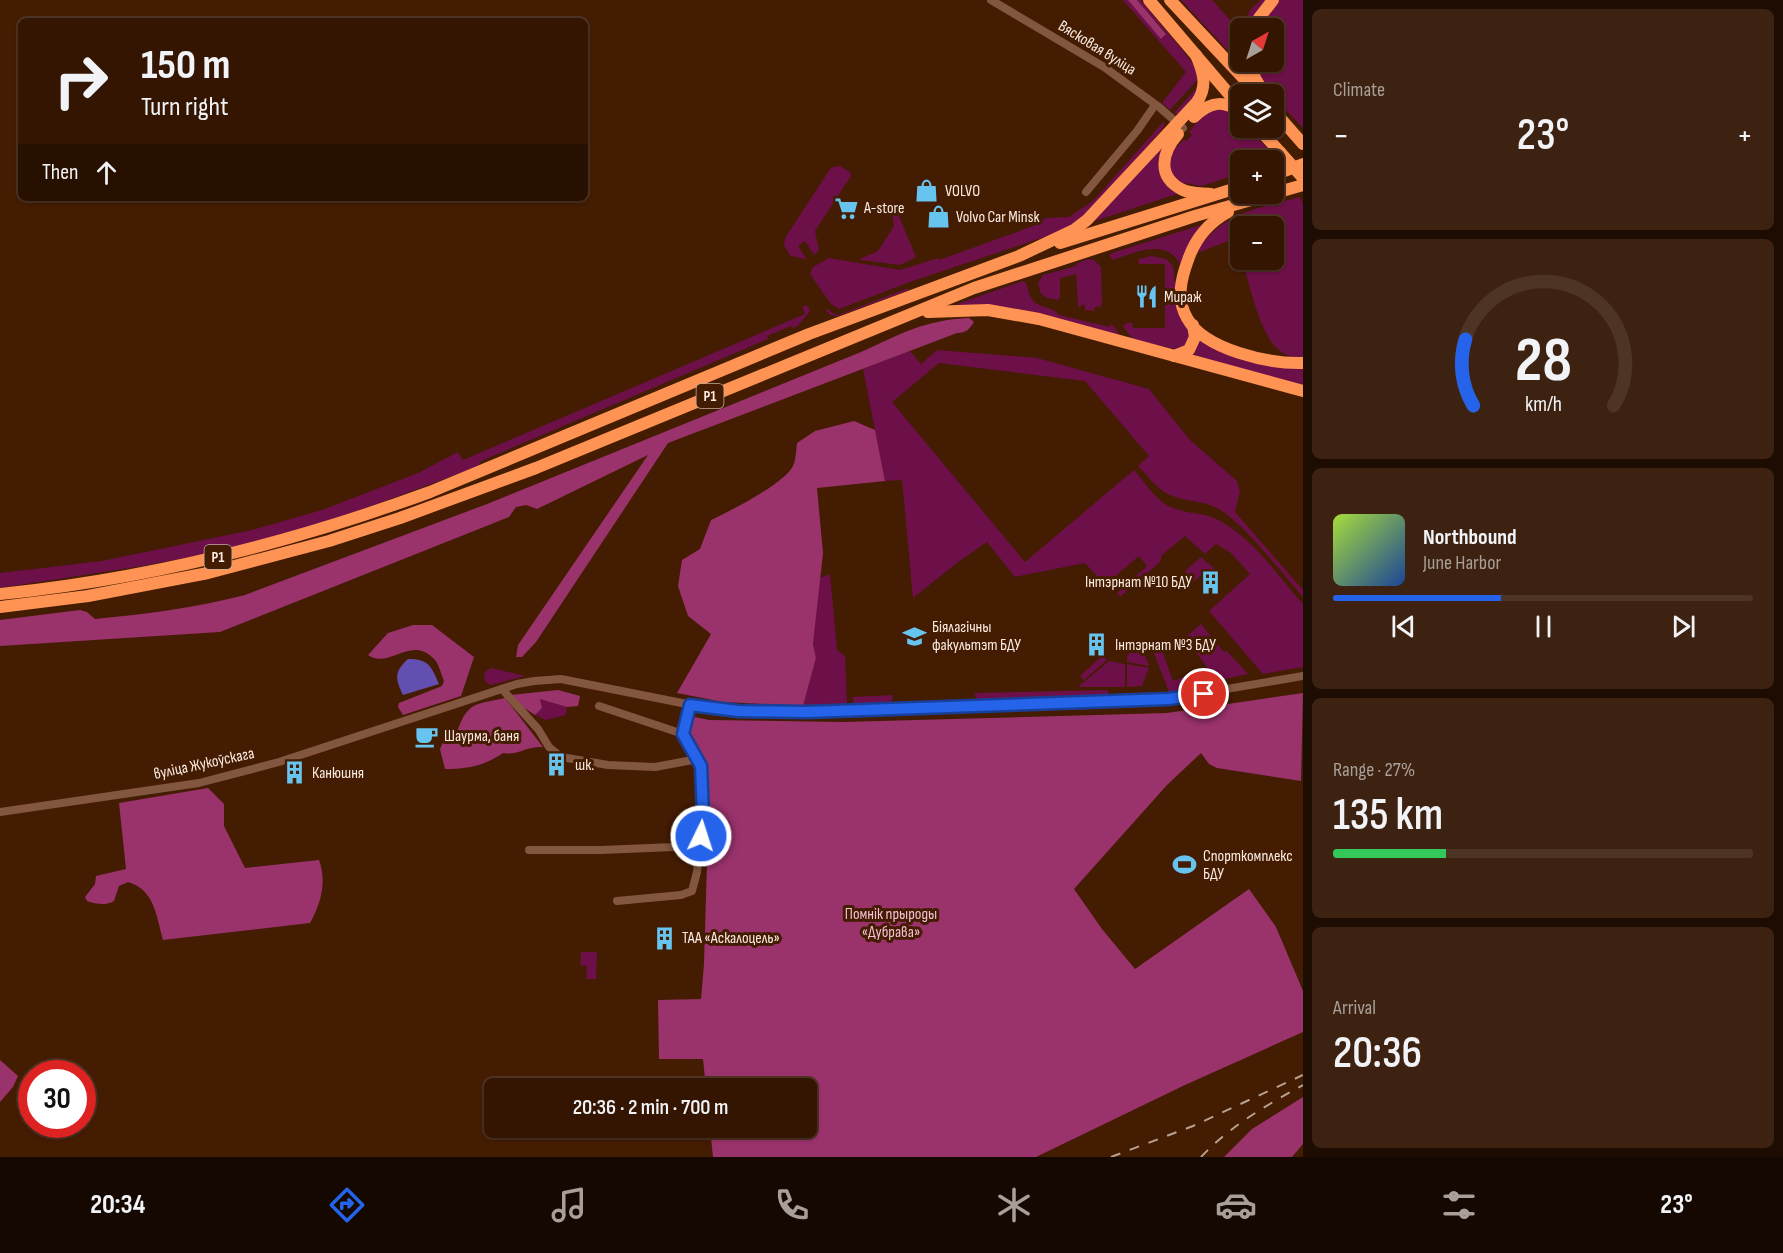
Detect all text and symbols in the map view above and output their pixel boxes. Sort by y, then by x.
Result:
street label: Вясковая вуліца [1055,17,1139,79]
north arrow [1230,18,1284,72]
map controls [1230,18,1284,270]
text: 150 m [141,40,230,91]
icon: right [42,42,120,120]
text: Climate [1333,78,1385,102]
button: layers [1230,84,1284,138]
text: Turn right [141,91,228,123]
text: 23° [1517,108,1569,163]
text: − [1333,116,1349,156]
text: + [1737,116,1753,156]
button: + [1230,150,1284,204]
icon: ahead [90,156,123,189]
text: Then [42,159,78,186]
shop icon: VOLVO [914,178,940,204]
place label: VOLVO [945,182,980,201]
supermarket icon: А-store [833,195,859,221]
place label: А-store [863,199,904,218]
shop icon: Volvo Car Minsk [925,204,951,230]
place label: Volvo Car Minsk [956,208,1040,227]
button: − [1230,216,1284,270]
restaurant icon: Мираж [1133,284,1159,310]
place label: Мираж [1164,288,1202,307]
text: 28 [1515,324,1571,399]
road number: Р1 [696,384,724,408]
text: km/h [1524,392,1562,417]
text: Northbound [1423,524,1517,551]
road number: Р1 [204,545,232,569]
text: June Harbor [1423,551,1501,575]
building icon: Інтэрнат №10 БДУ [1197,569,1223,595]
place label: Інтэрнат №10 БДУ [1085,573,1192,592]
icon: previous [1387,610,1420,643]
icon: pause [1527,610,1560,643]
icon: next [1667,610,1700,643]
place label: Біялагічны факультэт БДУ [932,618,1021,655]
school or university icon: Біялагічны факультэт БДУ [901,623,927,649]
building icon: Інтэрнат №3 БДУ [1084,632,1110,658]
place label: Інтэрнат №3 БДУ [1115,636,1216,655]
pin [1178,668,1229,719]
icon: arrive [1187,677,1220,710]
cafe icon: Шаурма, баня [413,723,439,749]
place label: Шаурма, баня [444,727,519,746]
street label: вуліца Жукоўскага [152,744,256,784]
building icon: шк. [544,752,570,778]
place label: шк. [575,756,594,775]
text: Range · 27% [1333,758,1415,782]
building icon: Канюшня [281,760,307,786]
place label: Канюшня [312,764,364,783]
text: 135 km [1333,788,1443,843]
position arrow [669,804,733,868]
place label: Спорткомплекс БДУ [1203,847,1293,884]
sports icon: Спорткомплекс БДУ [1172,852,1198,878]
park label: Помнік прыроды «Дубрава» [845,905,937,942]
building icon: ТАА «Аскалоцель» [651,925,677,951]
place label: ТАА «Аскалоцель» [682,929,780,948]
text: Arrival [1333,996,1376,1020]
text: 20:36 [1333,1026,1422,1081]
speed limit sign: 30 [18,1060,96,1138]
text: 20:36 · 2 min · 700 m [573,1094,728,1121]
icon: directions [326,1184,368,1226]
icon: music [548,1184,590,1226]
icon: phone [771,1184,813,1226]
icon: climate [993,1184,1035,1226]
icon: car [1215,1184,1257,1226]
icon: filters [1438,1184,1480,1226]
text: 20:34 [90,1189,145,1221]
text: 23° [1660,1189,1693,1221]

